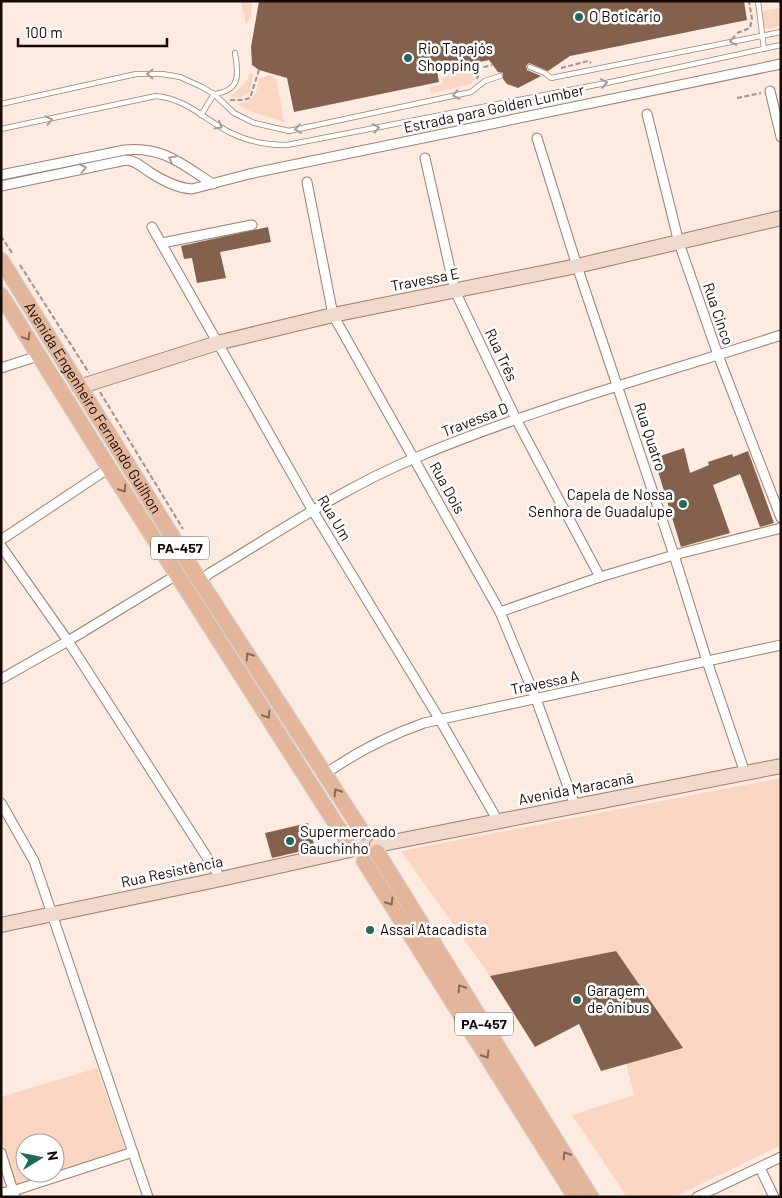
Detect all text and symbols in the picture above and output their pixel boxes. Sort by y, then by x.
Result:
place label: O Boticário [589,7,661,25]
marker: O Boticário [573,11,585,23]
scale bar [18,15,166,47]
text: 100 m [25,23,63,41]
one-way arrow [728,36,737,46]
place label: Rio Tapajós Shopping [418,39,493,74]
marker: Rio Tapajós Shopping [402,52,414,64]
one-way arrow [146,69,154,79]
one-way arrow [600,79,608,89]
street label: Estrada para Golden Lumber [402,80,586,136]
one-way arrow [452,89,461,100]
one-way arrow [45,115,54,126]
one-way arrow [213,119,222,129]
one-way arrow [371,123,380,133]
one-way arrow [293,124,302,134]
one-way arrow [168,155,177,165]
one-way arrow [79,163,87,174]
street label: Travessa E [389,264,461,294]
street label: Rua Cinco [700,280,738,347]
street label: Avenida Engenheiro Fernando Guilhon [21,298,166,516]
street label: Rua Três [482,325,522,384]
one-way arrow [20,332,30,341]
street label: Travessa D [439,398,510,440]
street label: Rua Quatro [631,400,671,473]
street label: Rua Dois [426,458,469,517]
one-way arrow [116,484,126,493]
place label: Capela de Nossa Senhora de Guadalupe [528,485,673,520]
street label: Rua Um [314,491,355,544]
marker: Capela de Nossa Senhora de Guadalupe [677,498,689,510]
road number: PA-457 [151,536,209,560]
one-way arrow [245,652,255,661]
street label: Travessa A [509,666,581,698]
one-way arrow [261,709,270,718]
street label: Avenida Maracanã [517,768,635,808]
one-way arrow [333,789,343,798]
place label: Supermercado Gauchinho [300,822,396,857]
marker: Supermercado Gauchinho [284,835,296,847]
street label: Rua Resistência [119,851,224,891]
one-way arrow [384,897,394,906]
place label: Assaí Atacadista [380,920,487,938]
marker: Assaí Atacadista [364,924,376,936]
place label: Garagem de ônibus [587,981,650,1016]
one-way arrow [458,984,468,993]
marker: Garagem de ônibus [571,994,583,1006]
road number: PA-457 [455,1012,513,1036]
one-way arrow [480,1049,489,1058]
north arrow [15,1133,65,1183]
text: N [44,1150,62,1162]
one-way arrow [562,1152,572,1161]

